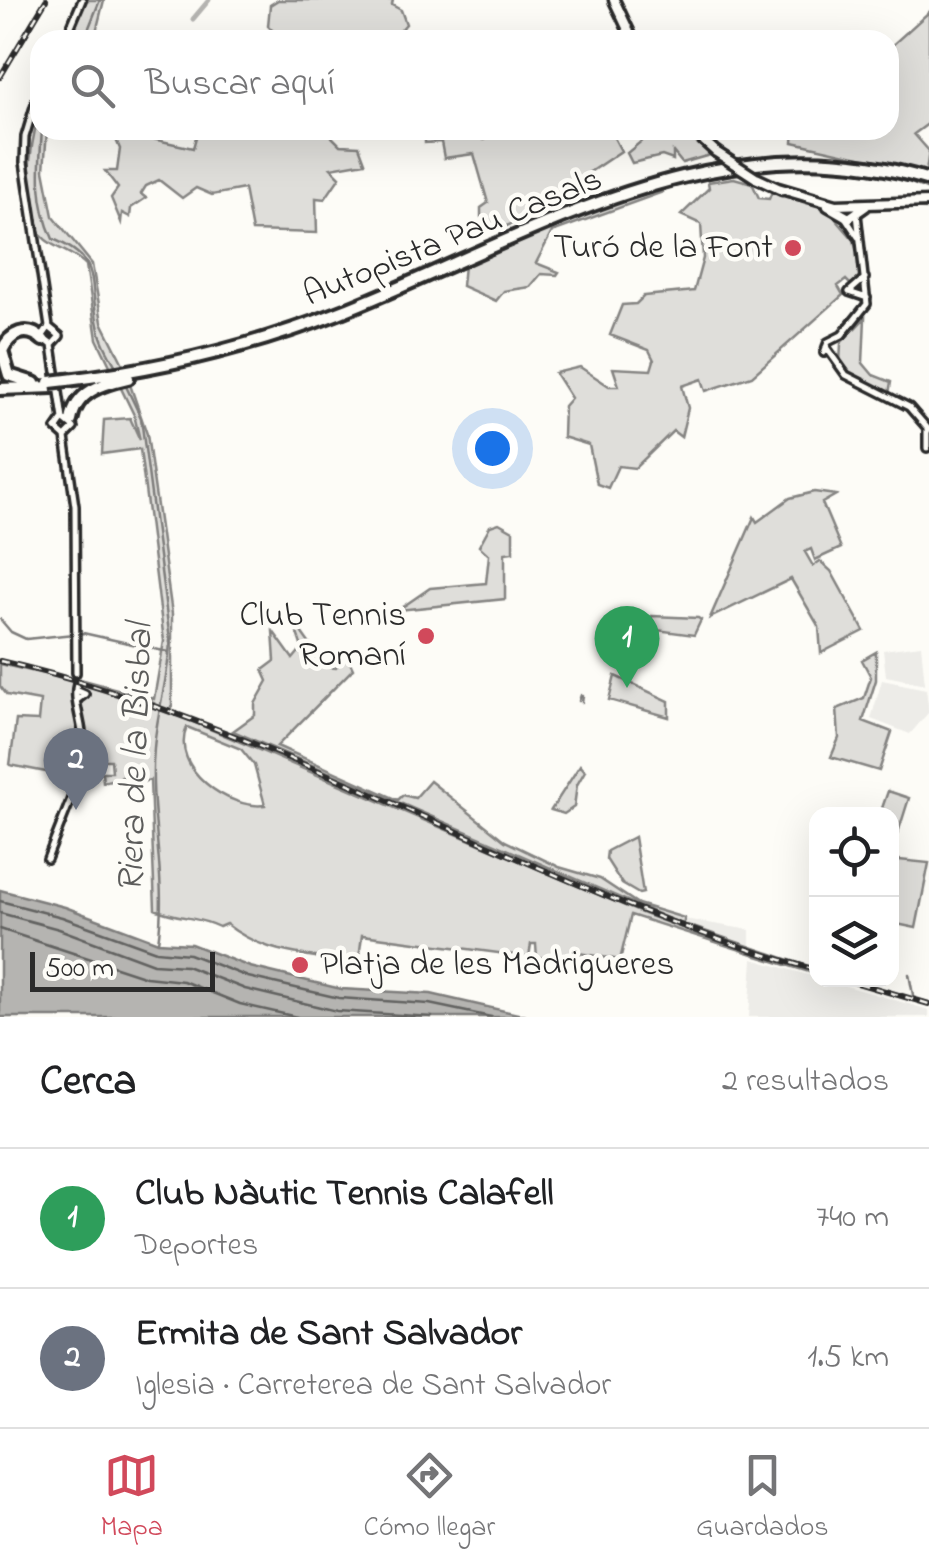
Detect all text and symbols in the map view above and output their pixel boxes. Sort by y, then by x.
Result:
search box [30,30,899,140]
text: Buscar aquí [145,57,335,113]
icon: search [65,58,120,113]
street label: Autopista Pau Casals [296,155,610,321]
place label: Turó de la Font [553,223,773,274]
marker: Turó de la Font [782,237,804,259]
your location [467,423,518,474]
place label: Club Tennis Romaní [239,591,406,682]
pin: 1 [594,606,660,688]
water label: Riera de la Bisbal [104,618,170,894]
marker: Club Tennis Romaní [415,625,437,647]
pin: 2 [44,728,108,810]
map controls [809,807,899,987]
button: locate [809,807,899,897]
button: layers [809,897,899,987]
place label: Platja de les Madrigueres [320,940,674,991]
scale bar [30,947,215,991]
text: 500 m [45,949,114,990]
marker: Platja de les Madrigueres [289,954,311,976]
text: Cerca [40,1052,136,1113]
text: 2 resultados [722,1059,889,1106]
text: Club Nàutic Tennis Calafell [135,1167,554,1223]
text: 1 [67,1195,78,1242]
text: 740 m [816,1195,889,1242]
text: Deportes [135,1223,258,1270]
text: Ermita de Sant Salvador [135,1307,522,1363]
text: 2 [65,1335,80,1382]
text: 1.5 km [807,1335,889,1382]
text: Iglesia · Carreterea de Sant Salvador [135,1363,611,1410]
tab: Mapa [100,1448,163,1549]
tab: Cómo llegar [364,1448,495,1549]
tab: Guardados [696,1448,829,1549]

